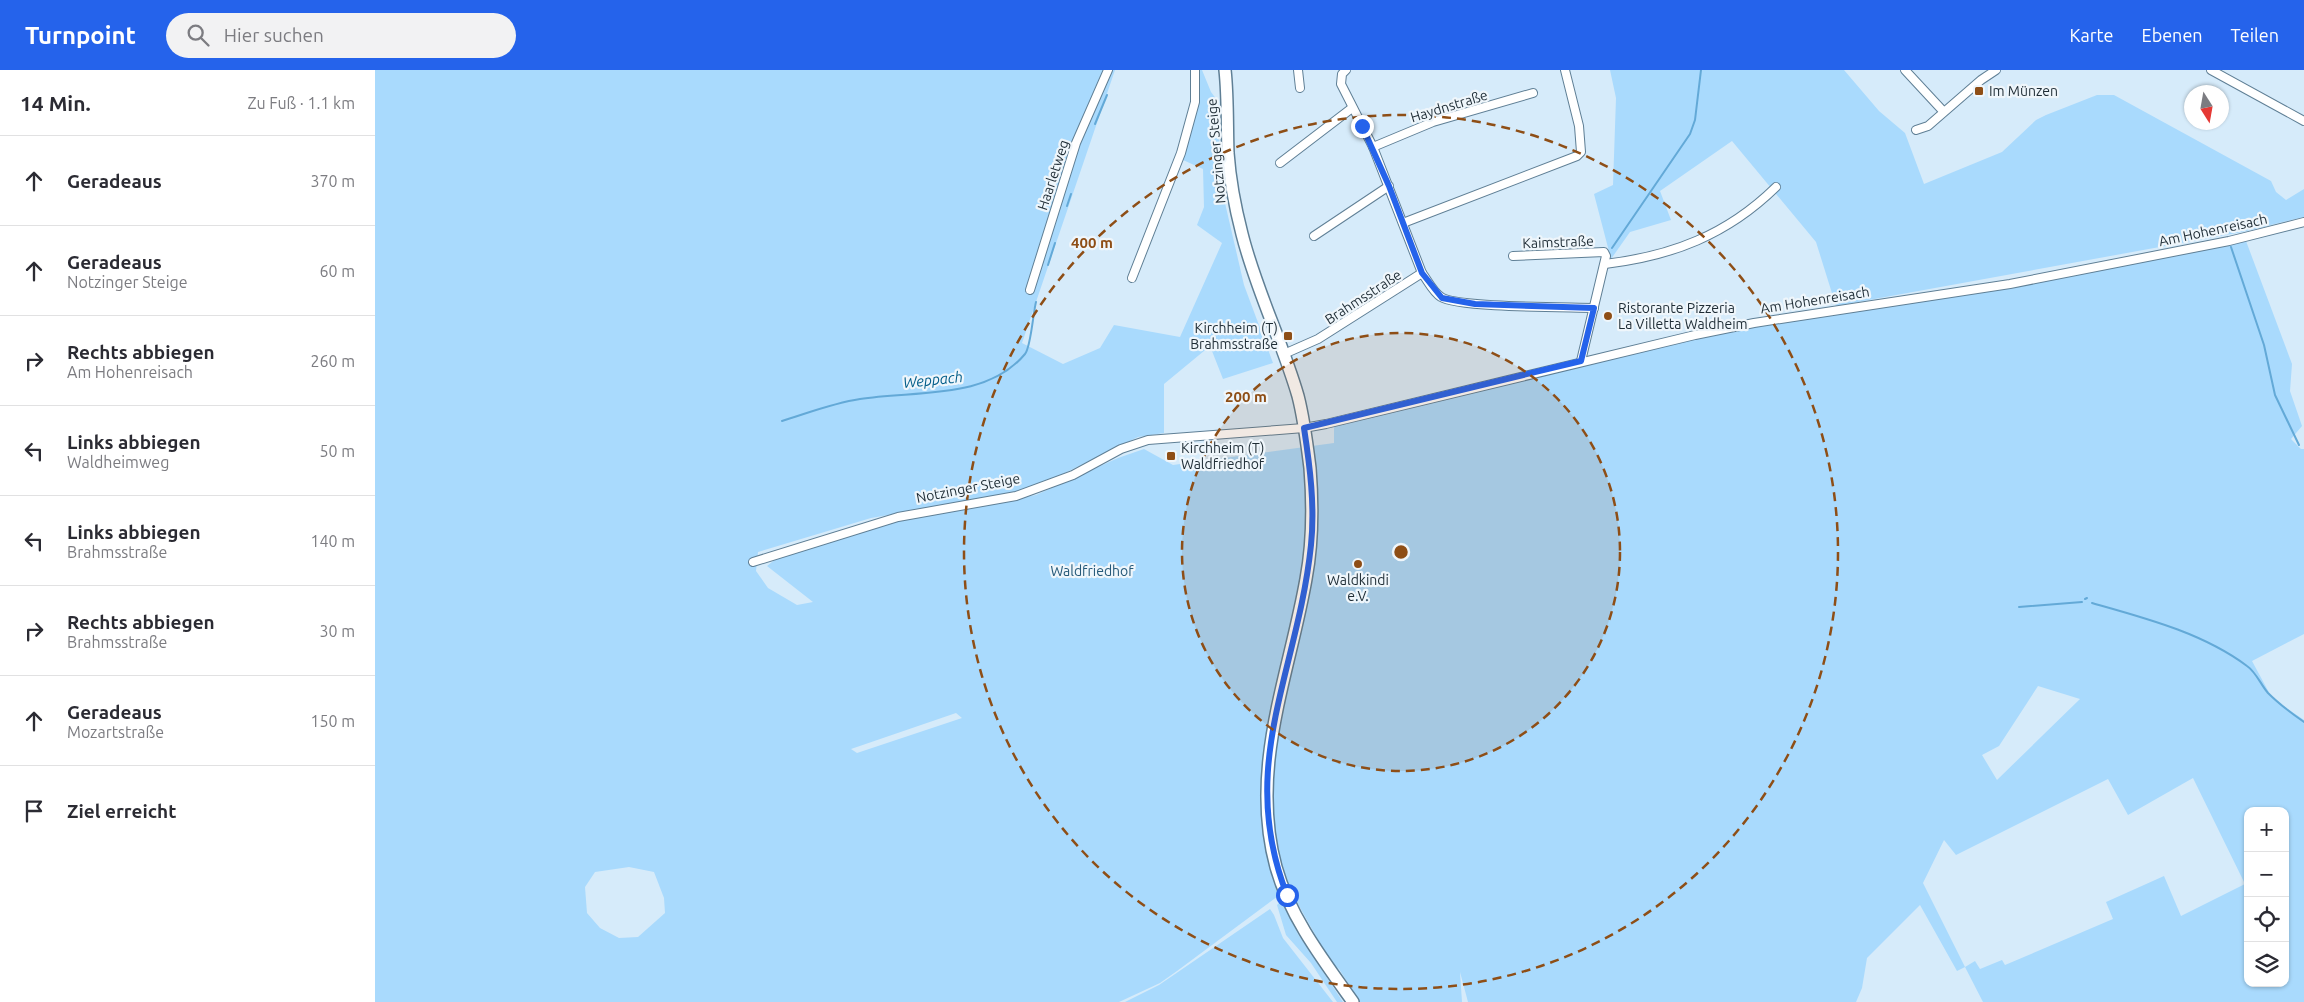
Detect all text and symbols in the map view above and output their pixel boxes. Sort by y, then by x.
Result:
search box [166,13,516,58]
icon: search [184,21,212,49]
text: Turnpoint [25,22,136,49]
text: Hier suchen [224,24,324,46]
text: Karte [2070,25,2114,45]
text: Ebenen [2142,25,2203,45]
text: Teilen [2231,25,2279,45]
place label: Im Münzen [1989,83,2058,99]
marker: Im Münzen [1973,85,1985,97]
north arrow [2184,85,2229,130]
street label: Haydnstraße [1408,87,1490,125]
text: 14 Min. [20,91,91,115]
text: Zu Fuß · 1.1 km [247,94,355,112]
street label: Notzinger Steige [1203,98,1229,204]
route end [1351,115,1374,138]
street label: Haarletweg [1034,138,1072,212]
icon: ahead [20,167,48,195]
text: Geradeaus [67,170,162,192]
text: 370 m [310,172,355,190]
street label: Am Hohenreisach [2157,211,2269,249]
street label: Kaimstraße [1522,233,1594,251]
text: 400 m [1071,234,1113,251]
text: Geradeaus [67,251,162,273]
icon: ahead [20,257,48,285]
text: 60 m [319,262,355,280]
street label: Brahmsstraße [1322,266,1404,328]
text: Notzinger Steige [67,273,188,291]
street label: Am Hohenreisach [1759,283,1871,317]
place label: Ristorante Pizzeria La Villetta Waldheim [1618,300,1748,332]
marker: Ristorante Pizzeria La Villetta Waldheim [1602,310,1614,322]
place label: Kirchheim (T) Brahmsstraße [1190,320,1278,352]
marker: Kirchheim (T) Brahmsstraße [1282,330,1294,342]
text: Rechts abbiegen [67,341,215,363]
icon: right [20,347,48,375]
text: 260 m [310,352,355,370]
text: Am Hohenreisach [67,363,193,381]
water label: Weppach [902,368,964,391]
text: 200 m [1225,388,1267,405]
text: Links abbiegen [67,431,201,453]
icon: left [20,437,48,465]
place label: Kirchheim (T) Waldfriedhof [1181,440,1265,472]
text: 50 m [319,442,355,460]
marker: Kirchheim (T) Waldfriedhof [1165,450,1177,462]
text: Waldheimweg [67,453,169,471]
street label: Notzinger Steige [915,470,1021,506]
text: Links abbiegen [67,521,201,543]
icon: left [20,527,48,555]
text: 140 m [310,532,355,550]
text: Brahmsstraße [67,543,167,561]
centre of rings [1392,543,1410,561]
marker: Waldkindi e.V. [1352,558,1364,570]
park label: Waldfriedhof [1050,563,1134,579]
place label: Waldkindi e.V. [1327,572,1389,604]
text: Rechts abbiegen [67,611,215,633]
icon: right [20,617,48,645]
text: 30 m [319,622,355,640]
text: Brahmsstraße [67,633,167,651]
text: Geradeaus [67,701,162,723]
icon: ahead [20,707,48,735]
text: 150 m [310,712,355,730]
text: Mozartstraße [67,723,164,741]
icon: arrive [20,797,48,825]
text: Ziel erreicht [67,800,176,822]
map controls [2244,807,2289,987]
button: + [2244,807,2289,852]
button: − [2244,852,2289,897]
route start [1276,884,1299,907]
button: locate [2244,897,2289,942]
button: layers [2244,942,2289,987]

